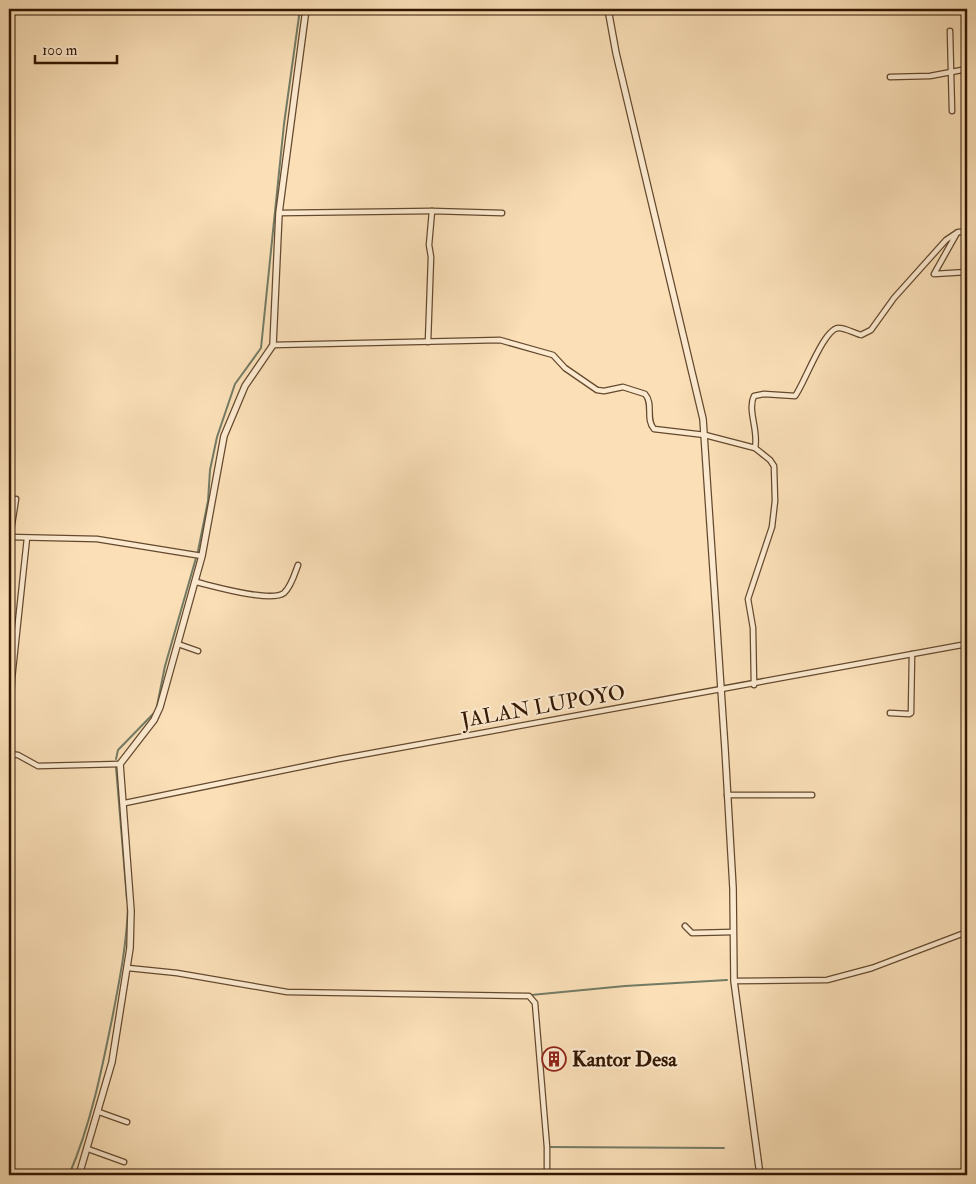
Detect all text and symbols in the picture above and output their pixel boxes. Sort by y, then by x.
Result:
scale bar [35,32,118,64]
text: 100 m [42,41,78,60]
street label: JALAN LUPOYO [458,679,627,734]
building icon: Kantor Desa [541,1046,567,1072]
place label: Kantor Desa [572,1046,678,1073]

